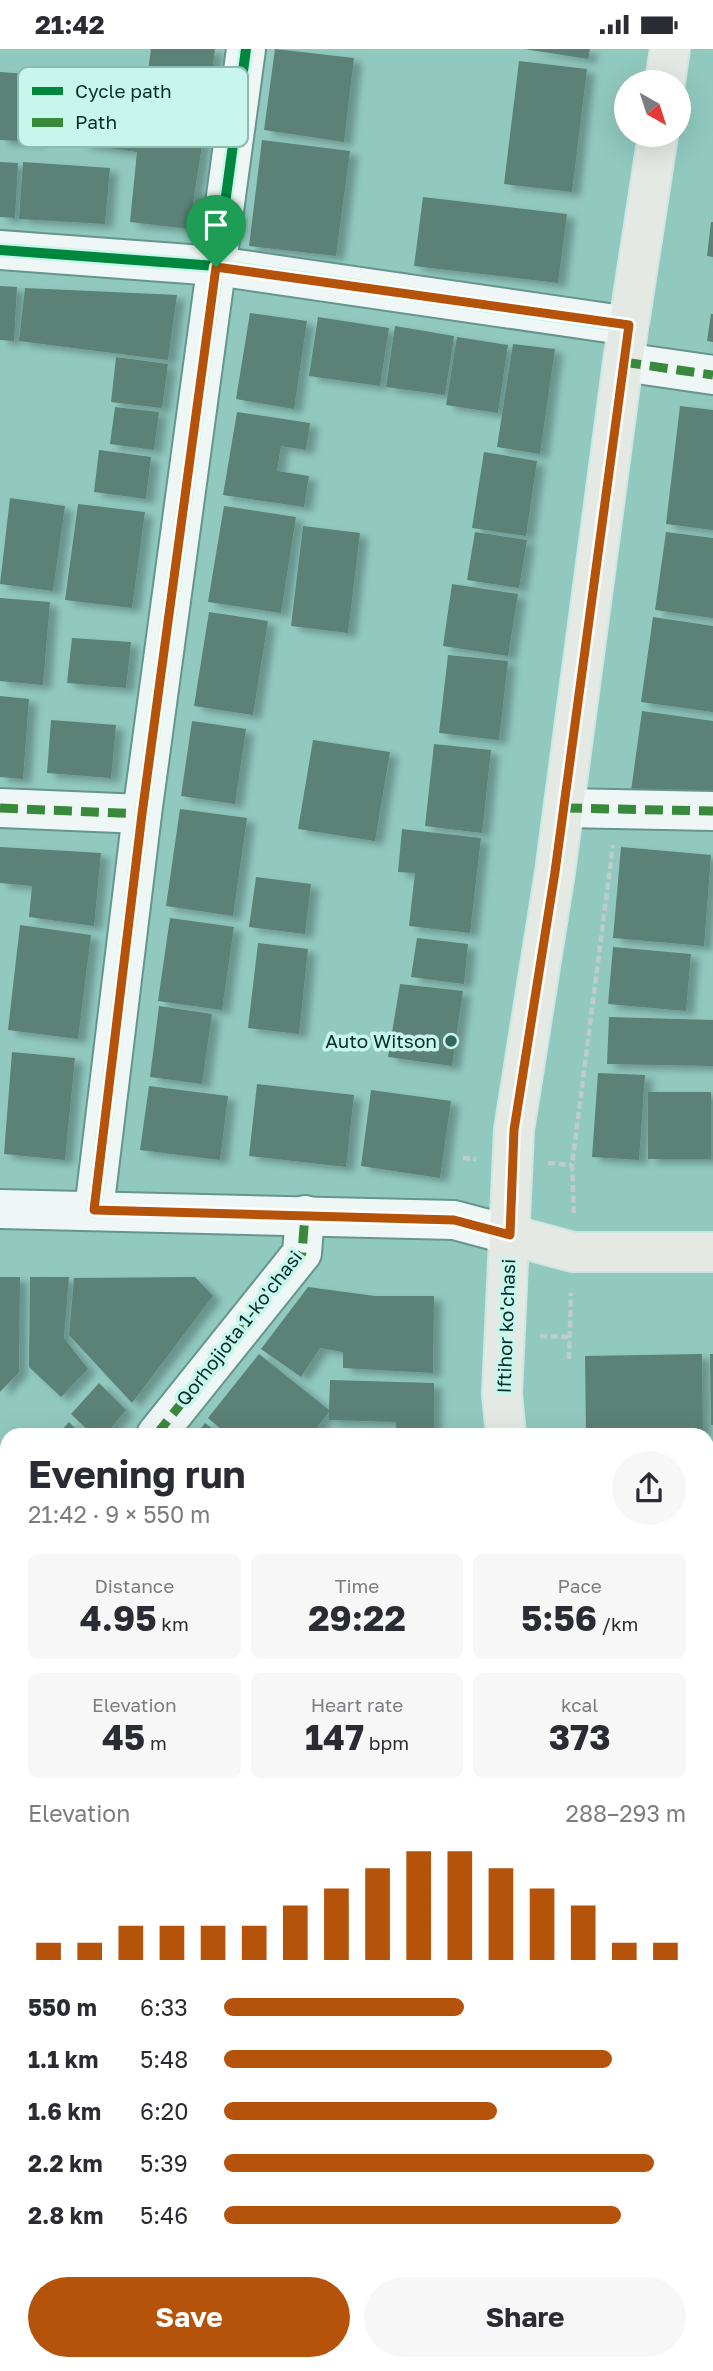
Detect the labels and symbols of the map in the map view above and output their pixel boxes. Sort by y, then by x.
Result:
legend [18,67,248,147]
north arrow [614,70,691,147]
text: Cycle path [75,79,172,102]
text: Path [75,110,117,133]
pin [186,195,246,267]
place label: Auto Witson [325,1029,437,1052]
marker: Auto Witson [443,1033,459,1049]
street label: Qorhojiota 1-ko'chasi [171,1246,306,1410]
street label: Iftihor ko'chasi [492,1258,519,1394]

